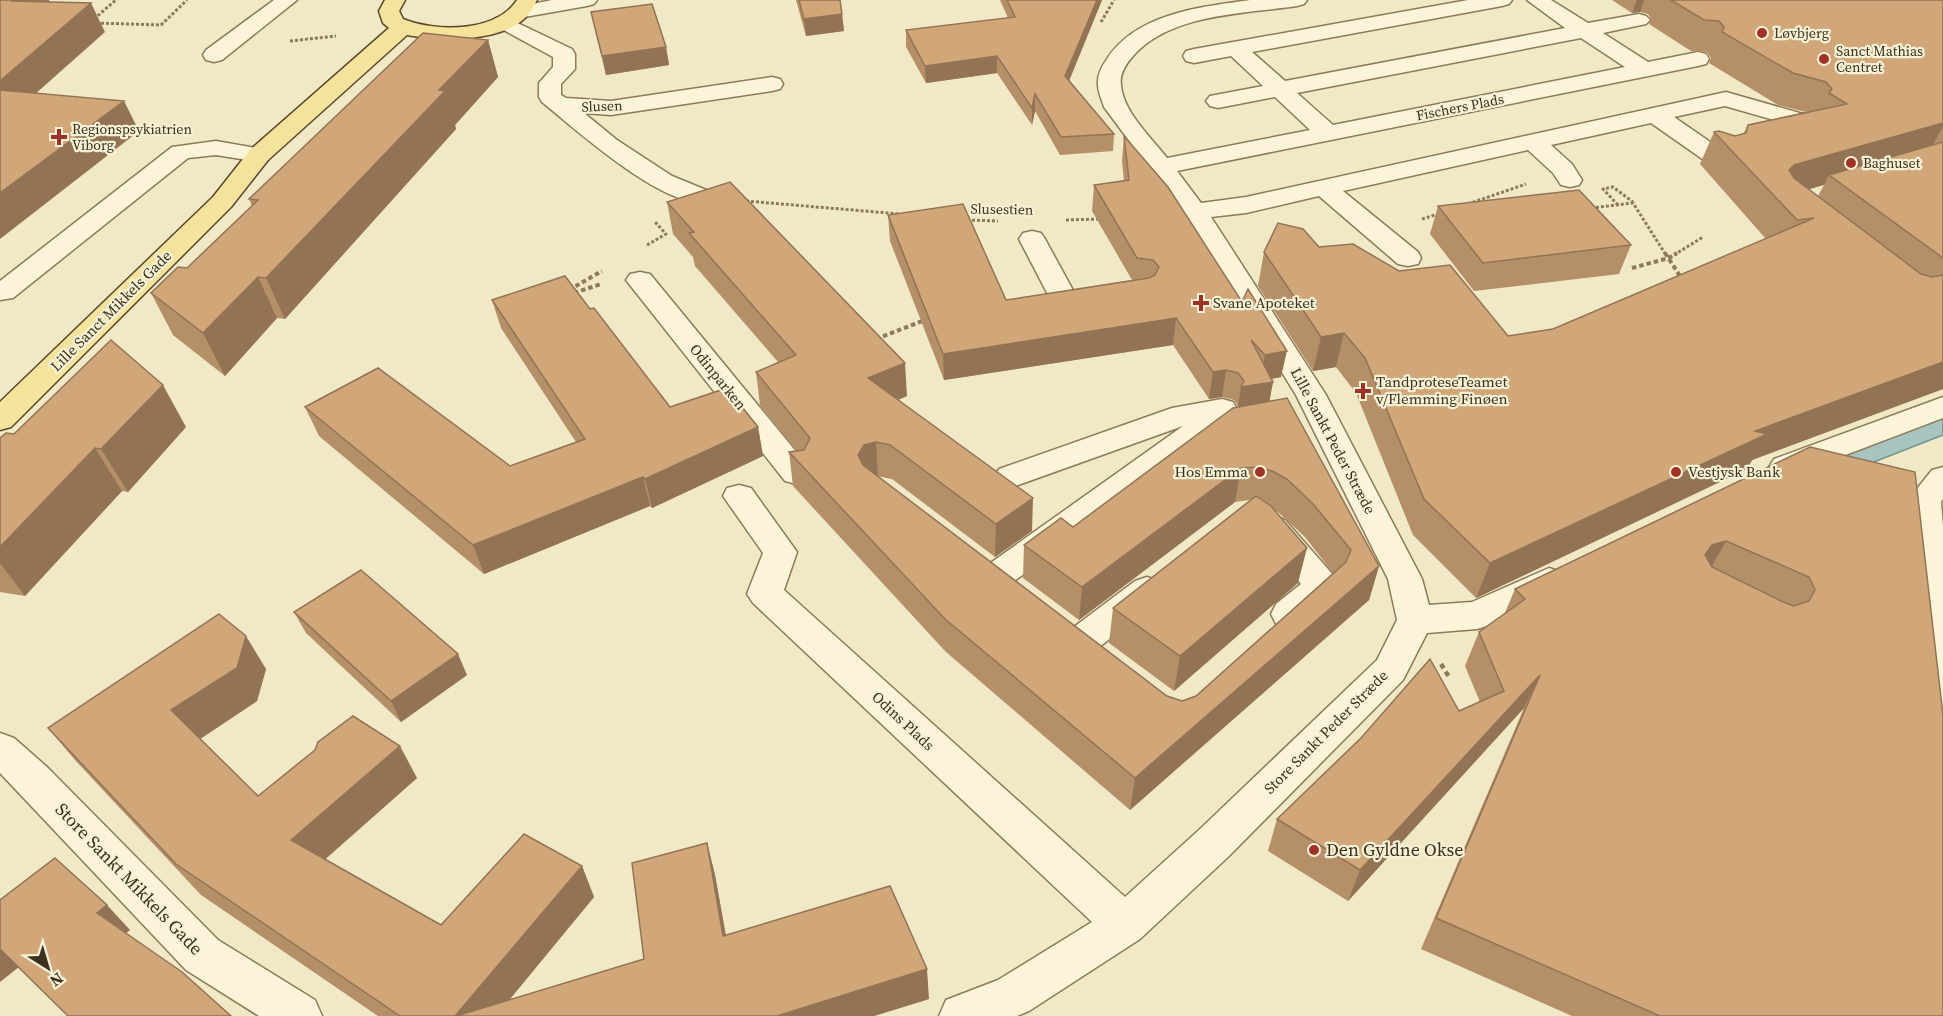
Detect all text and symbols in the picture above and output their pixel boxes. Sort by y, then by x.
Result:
place label: Løvbjerg [1774,23,1829,43]
marker: Løvbjerg [1755,26,1769,40]
place label: Sanct Mathias Centret [1836,41,1923,77]
marker: Sanct Mathias Centret [1817,52,1831,66]
street label: Fischers Plads [1414,89,1506,125]
street label: Slusen [581,95,623,117]
place label: Regionspsykiatrien Viborg [72,119,193,155]
marker: Regionspsykiatrien Viborg [50,128,68,146]
place label: Baghuset [1863,153,1921,173]
marker: Baghuset [1844,156,1858,170]
street label: Slusestien [970,198,1034,220]
street label: Lille Sanct Mikkels Gade [45,245,176,376]
place label: Svane Apoteket [1213,292,1315,313]
marker: Svane Apoteket [1194,296,1208,310]
street label: Odinparken [685,339,752,414]
street label: Lille Sankt Peder Stræde [1286,364,1381,518]
place label: TandproteseTeamet v/Flemming Finøen [1376,371,1508,409]
marker: TandproteseTeamet v/Flemming Finøen [1354,382,1372,400]
place label: Hos Emma [1175,461,1248,482]
place label: Vestjysk Bank [1688,461,1781,482]
marker: Hos Emma [1253,465,1267,479]
marker: Vestjysk Bank [1669,465,1683,479]
street label: Store Sankt Peder Stræde [1259,665,1393,798]
street label: Odins Plads [867,686,939,755]
street label: Store Sankt Mikkels Gade [50,797,209,960]
place label: Den Gyldne Okse [1326,837,1463,862]
marker: Den Gyldne Okse [1307,843,1321,857]
north arrow [18,938,78,998]
text: N [45,968,68,992]

